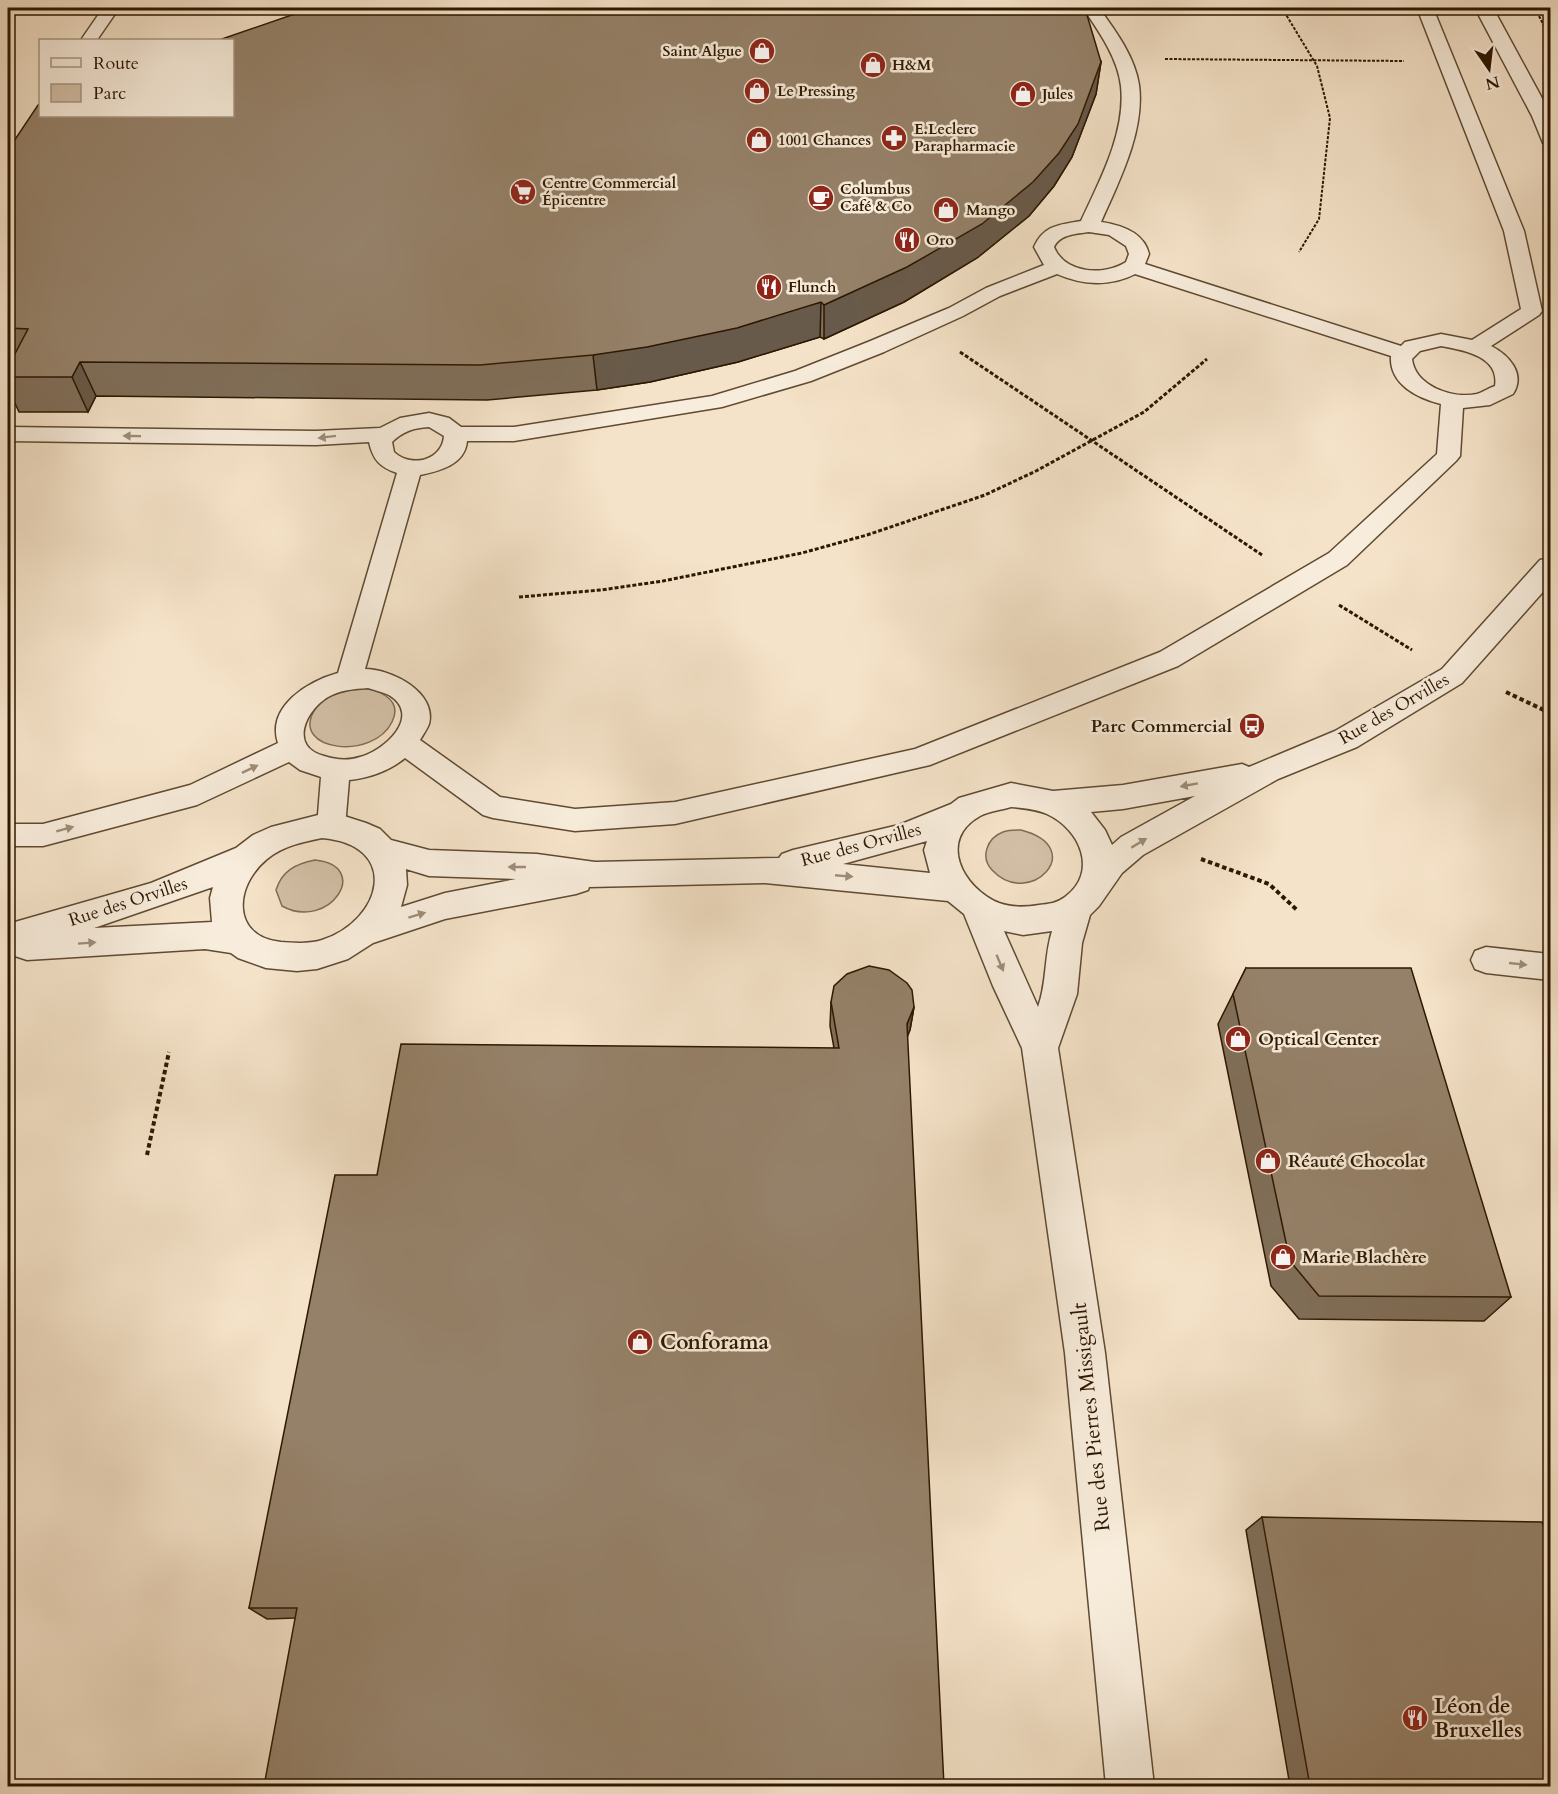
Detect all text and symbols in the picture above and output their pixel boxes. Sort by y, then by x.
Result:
shop icon: Saint Algue [747,36,777,66]
legend [39,39,234,117]
north arrow [1459,39,1519,99]
place label: Saint Algue [663,41,742,61]
shop icon: H&M [858,50,888,80]
text: Route [93,51,139,76]
place label: H&M [892,55,932,75]
text: N [1483,70,1502,95]
shop icon: Le Pressing [742,76,772,106]
shop icon: Jules [1008,79,1038,109]
text: Parc [93,81,126,106]
place label: Le Pressing [777,81,855,101]
place label: Jules [1040,84,1073,104]
place label: E.Leclerc Parapharmacie [914,119,1016,156]
pharmacy icon: E.Leclerc Parapharmacie [879,123,909,153]
shop icon: 1001 Chances [744,125,774,155]
place label: 1001 Chances [778,130,871,150]
place label: Centre Commercial Épicentre [542,173,677,210]
supermarket icon: Centre Commercial Épicentre [508,177,538,207]
place label: Columbus Café & Co [840,179,912,216]
cafe icon: Columbus Café & Co [806,183,836,213]
shop icon: Mango [931,195,961,225]
place label: Mango [966,200,1016,220]
restaurant icon: Oro [892,225,922,255]
place label: Oro [926,230,954,250]
restaurant icon: Flunch [754,272,784,302]
place label: Flunch [788,277,837,297]
one-way arrow [122,432,141,441]
one-way arrow [317,432,336,442]
street label: Rue des Orvilles [1334,667,1454,751]
bus stop icon: Parc Commercial [1237,711,1267,741]
place label: Parc Commercial [1091,714,1232,739]
one-way arrow [241,764,258,773]
one-way arrow [1179,781,1198,790]
street label: Rue des Orvilles [798,817,924,873]
one-way arrow [56,824,74,833]
one-way arrow [1131,837,1147,848]
one-way arrow [507,862,526,872]
street label: Rue des Orvilles [65,871,191,933]
one-way arrow [835,871,854,881]
one-way arrow [408,910,426,919]
one-way arrow [77,939,96,948]
one-way arrow [995,954,1005,972]
one-way arrow [1509,959,1528,969]
shop icon: Optical Center [1223,1024,1253,1054]
place label: Optical Center [1258,1027,1379,1052]
shop icon: Réauté Chocolat [1253,1146,1283,1176]
place label: Réauté Chocolat [1288,1149,1426,1174]
shop icon: Marie Blachère [1268,1242,1298,1272]
place label: Marie Blachère [1302,1245,1427,1270]
street label: Rue des Pierres Missigault [1065,1301,1117,1533]
shop icon: Conforama [625,1327,655,1357]
place label: Conforama [660,1328,770,1357]
place label: Léon de Bruxelles [1434,1692,1522,1745]
restaurant icon: Léon de Bruxelles [1400,1703,1430,1733]

